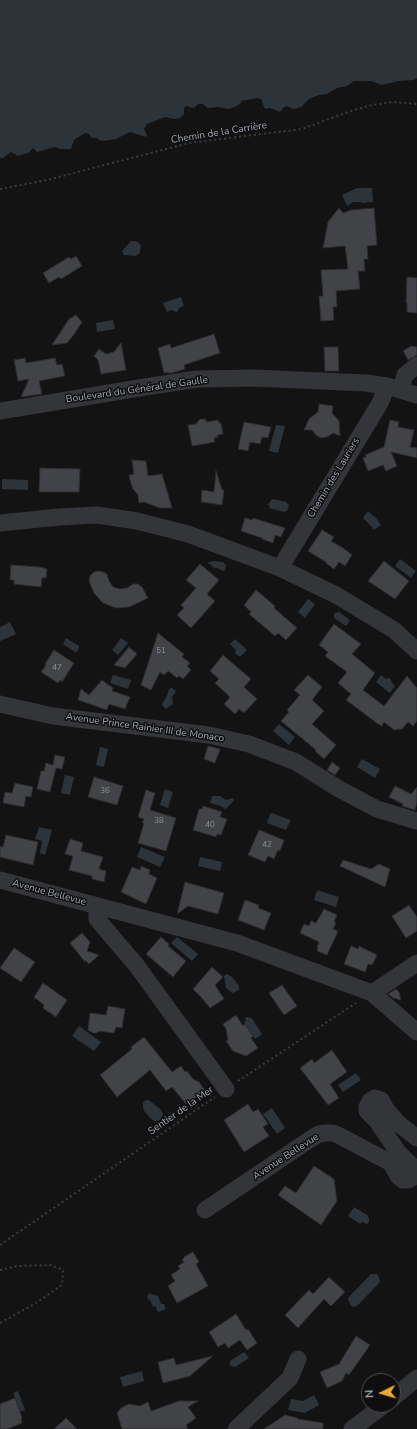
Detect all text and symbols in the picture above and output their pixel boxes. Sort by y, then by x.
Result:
street label: Chemin de la Carrière [170,119,268,147]
street label: Boulevard du Général de Gaulle [65,374,209,406]
street label: Chemin des Lauriers [305,436,363,520]
house number: 51 [156,646,166,656]
house number: 47 [52,663,62,673]
street label: Avenue Prince Rainier III de Monaco [65,711,225,745]
house number: 36 [100,786,110,796]
house number: 38 [154,816,164,826]
house number: 40 [205,820,215,830]
house number: 42 [262,840,272,850]
street label: Avenue Bellevue [11,877,87,909]
street label: Sentier de la Mer [146,1084,216,1138]
street label: Avenue Bellevue [251,1131,321,1183]
north arrow [361,1373,401,1413]
text: N [362,1389,377,1399]

